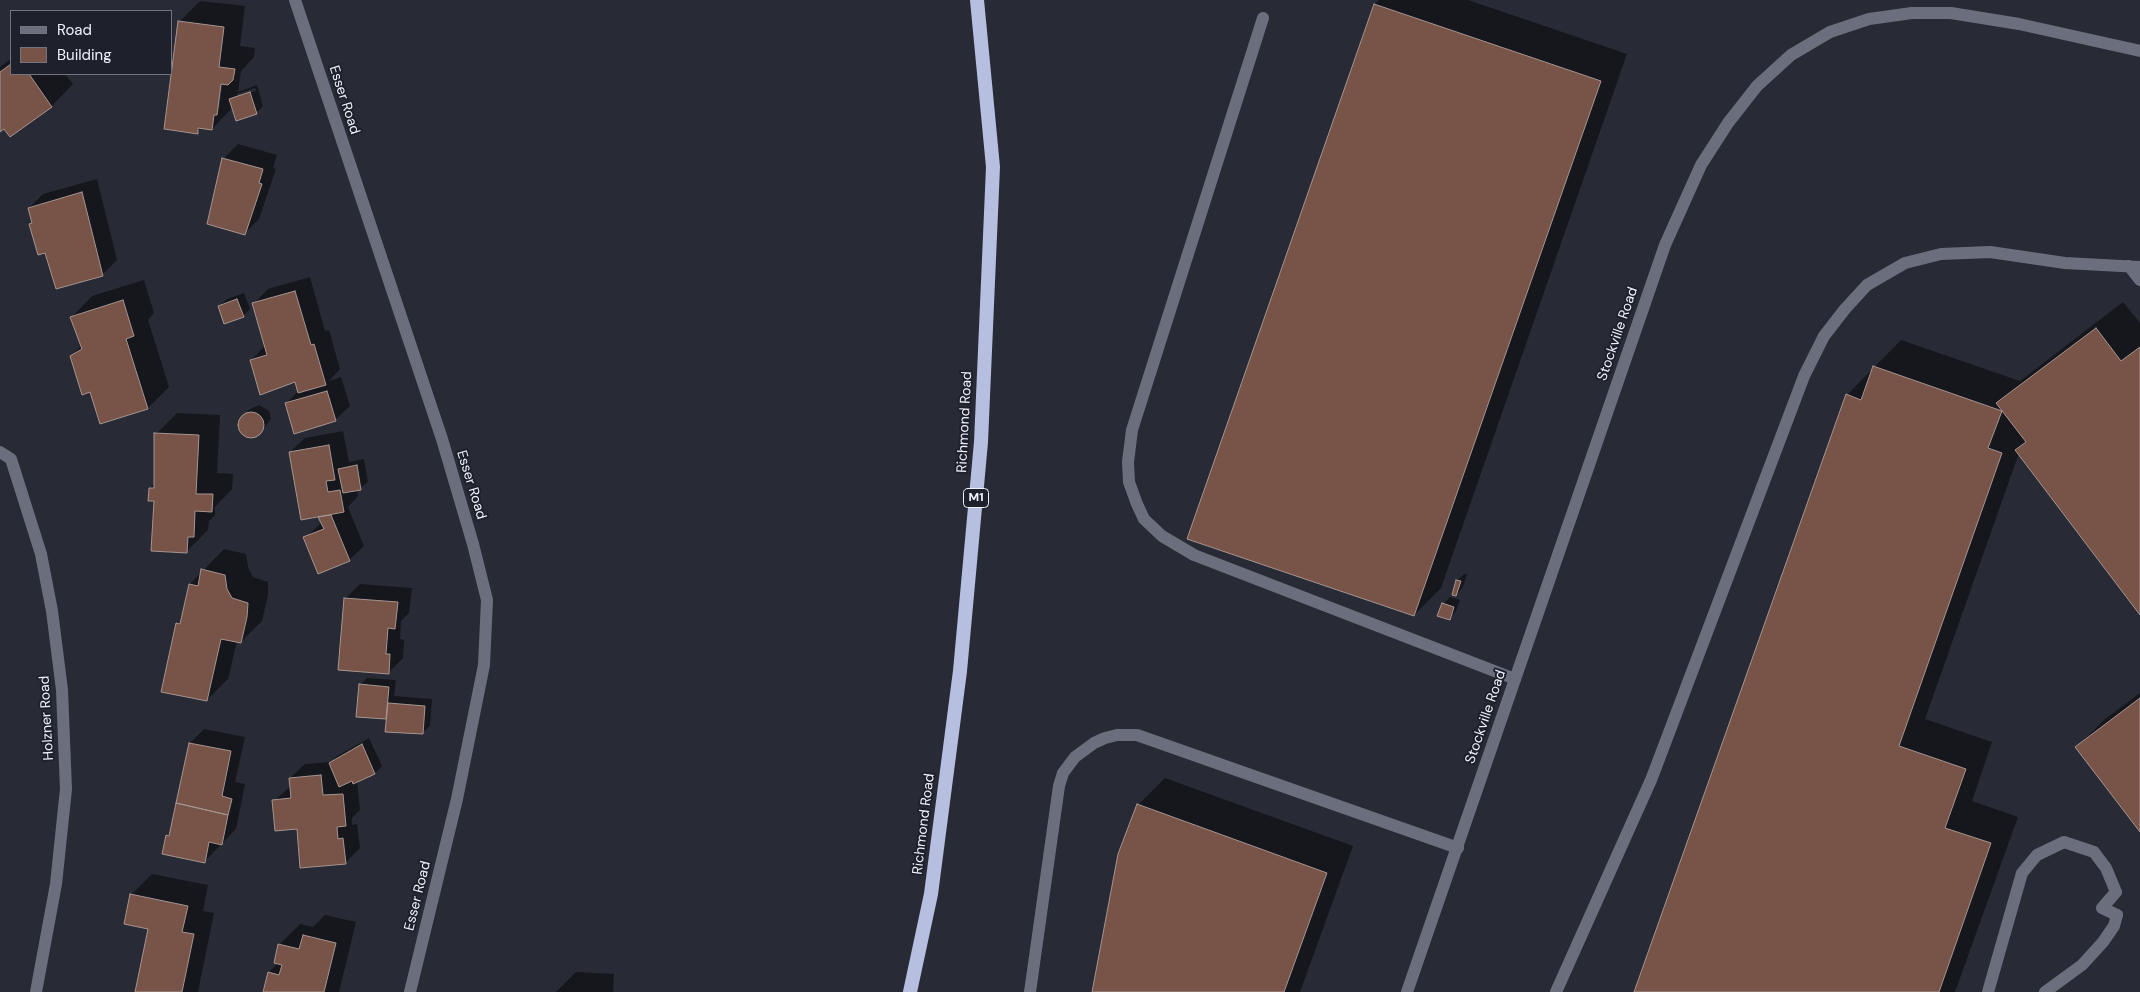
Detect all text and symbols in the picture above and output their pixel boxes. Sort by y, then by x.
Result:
legend [10,10,172,75]
text: Road [57,20,92,40]
text: Building [57,45,112,65]
street label: Esser Road [325,63,363,137]
street label: Stockville Road [1594,285,1642,383]
street label: Richmond Road [954,371,976,473]
street label: Esser Road [453,448,489,522]
road number: M1 [964,488,988,508]
street label: Stockville Road [1462,668,1510,766]
street label: Holzner Road [36,675,58,761]
street label: Richmond Road [909,773,939,875]
street label: Esser Road [401,859,435,933]

